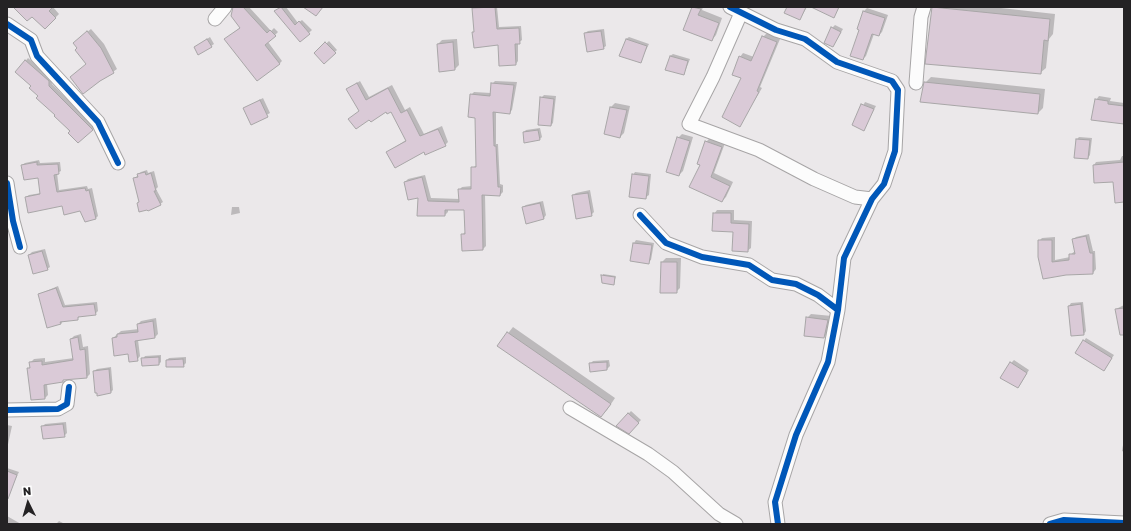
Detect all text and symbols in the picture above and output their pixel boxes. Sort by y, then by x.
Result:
north arrow [8,483,48,523]
text: N [22,484,32,497]

